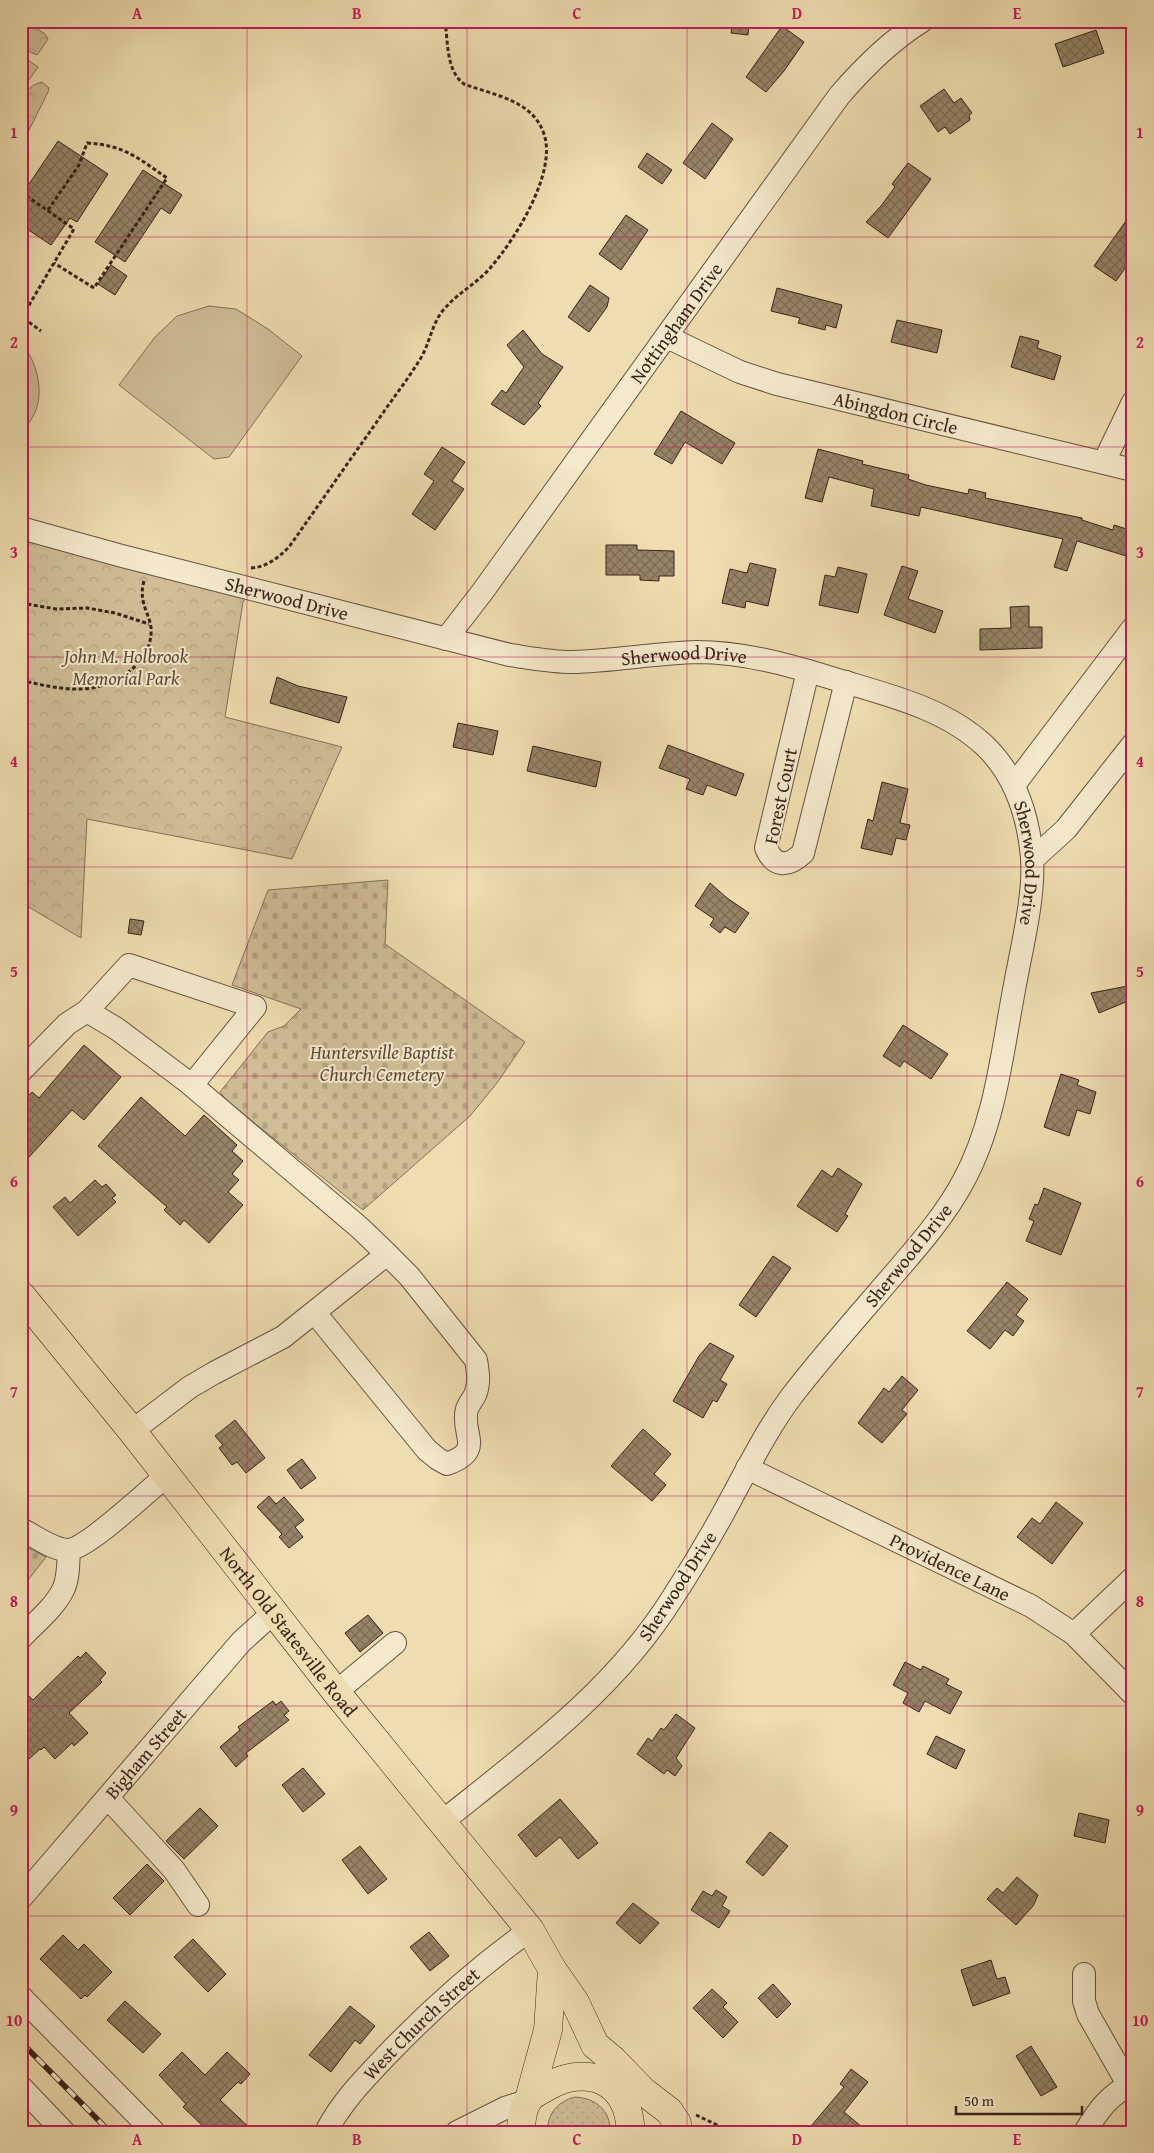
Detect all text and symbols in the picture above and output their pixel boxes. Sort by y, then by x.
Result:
text: A [132,1,143,25]
text: B [352,1,362,25]
text: C [572,1,582,25]
text: D [792,1,802,25]
text: E [1013,1,1022,25]
text: 1 [10,120,18,144]
text: 1 [1136,120,1144,144]
street label: Nottingham Drive [623,256,729,389]
text: 2 [10,330,18,354]
text: 2 [1136,330,1144,354]
street label: Abingdon Circle [831,384,961,441]
text: 3 [10,540,18,564]
text: 3 [1136,540,1144,564]
street label: Sherwood Drive [222,569,352,627]
street label: Sherwood Drive [620,638,749,672]
park label: John M. Holbrook Memorial Park [61,642,188,692]
street label: Forest Court [756,745,804,847]
text: 4 [10,749,18,773]
text: 4 [1136,749,1144,773]
street label: Sherwood Drive [1007,796,1046,928]
text: 5 [10,959,18,983]
text: 5 [1136,959,1144,983]
park label: Huntersville Baptist Church Cemetery [309,1038,455,1088]
text: 6 [10,1169,18,1193]
text: 6 [1136,1169,1144,1193]
street label: Sherwood Drive [857,1197,959,1313]
text: 7 [10,1379,18,1403]
text: 7 [1136,1379,1144,1403]
street label: Sherwood Drive [631,1525,723,1647]
street label: Providence Lane [885,1526,1015,1608]
street label: North Old Statesville Road [213,1540,365,1723]
text: 8 [10,1589,18,1613]
text: 8 [1136,1589,1144,1613]
street label: Bigham Street [98,1701,193,1805]
text: 9 [10,1798,18,1822]
text: 9 [1136,1798,1144,1822]
street label: West Church Street [356,1960,486,2086]
text: 10 [6,2008,22,2032]
text: 10 [1132,2008,1148,2032]
scale bar [956,2083,1083,2115]
text: 50 m [964,2090,995,2111]
text: A [132,2127,143,2151]
text: B [352,2127,362,2151]
text: C [572,2127,582,2151]
text: D [792,2127,802,2151]
text: E [1013,2127,1022,2151]

